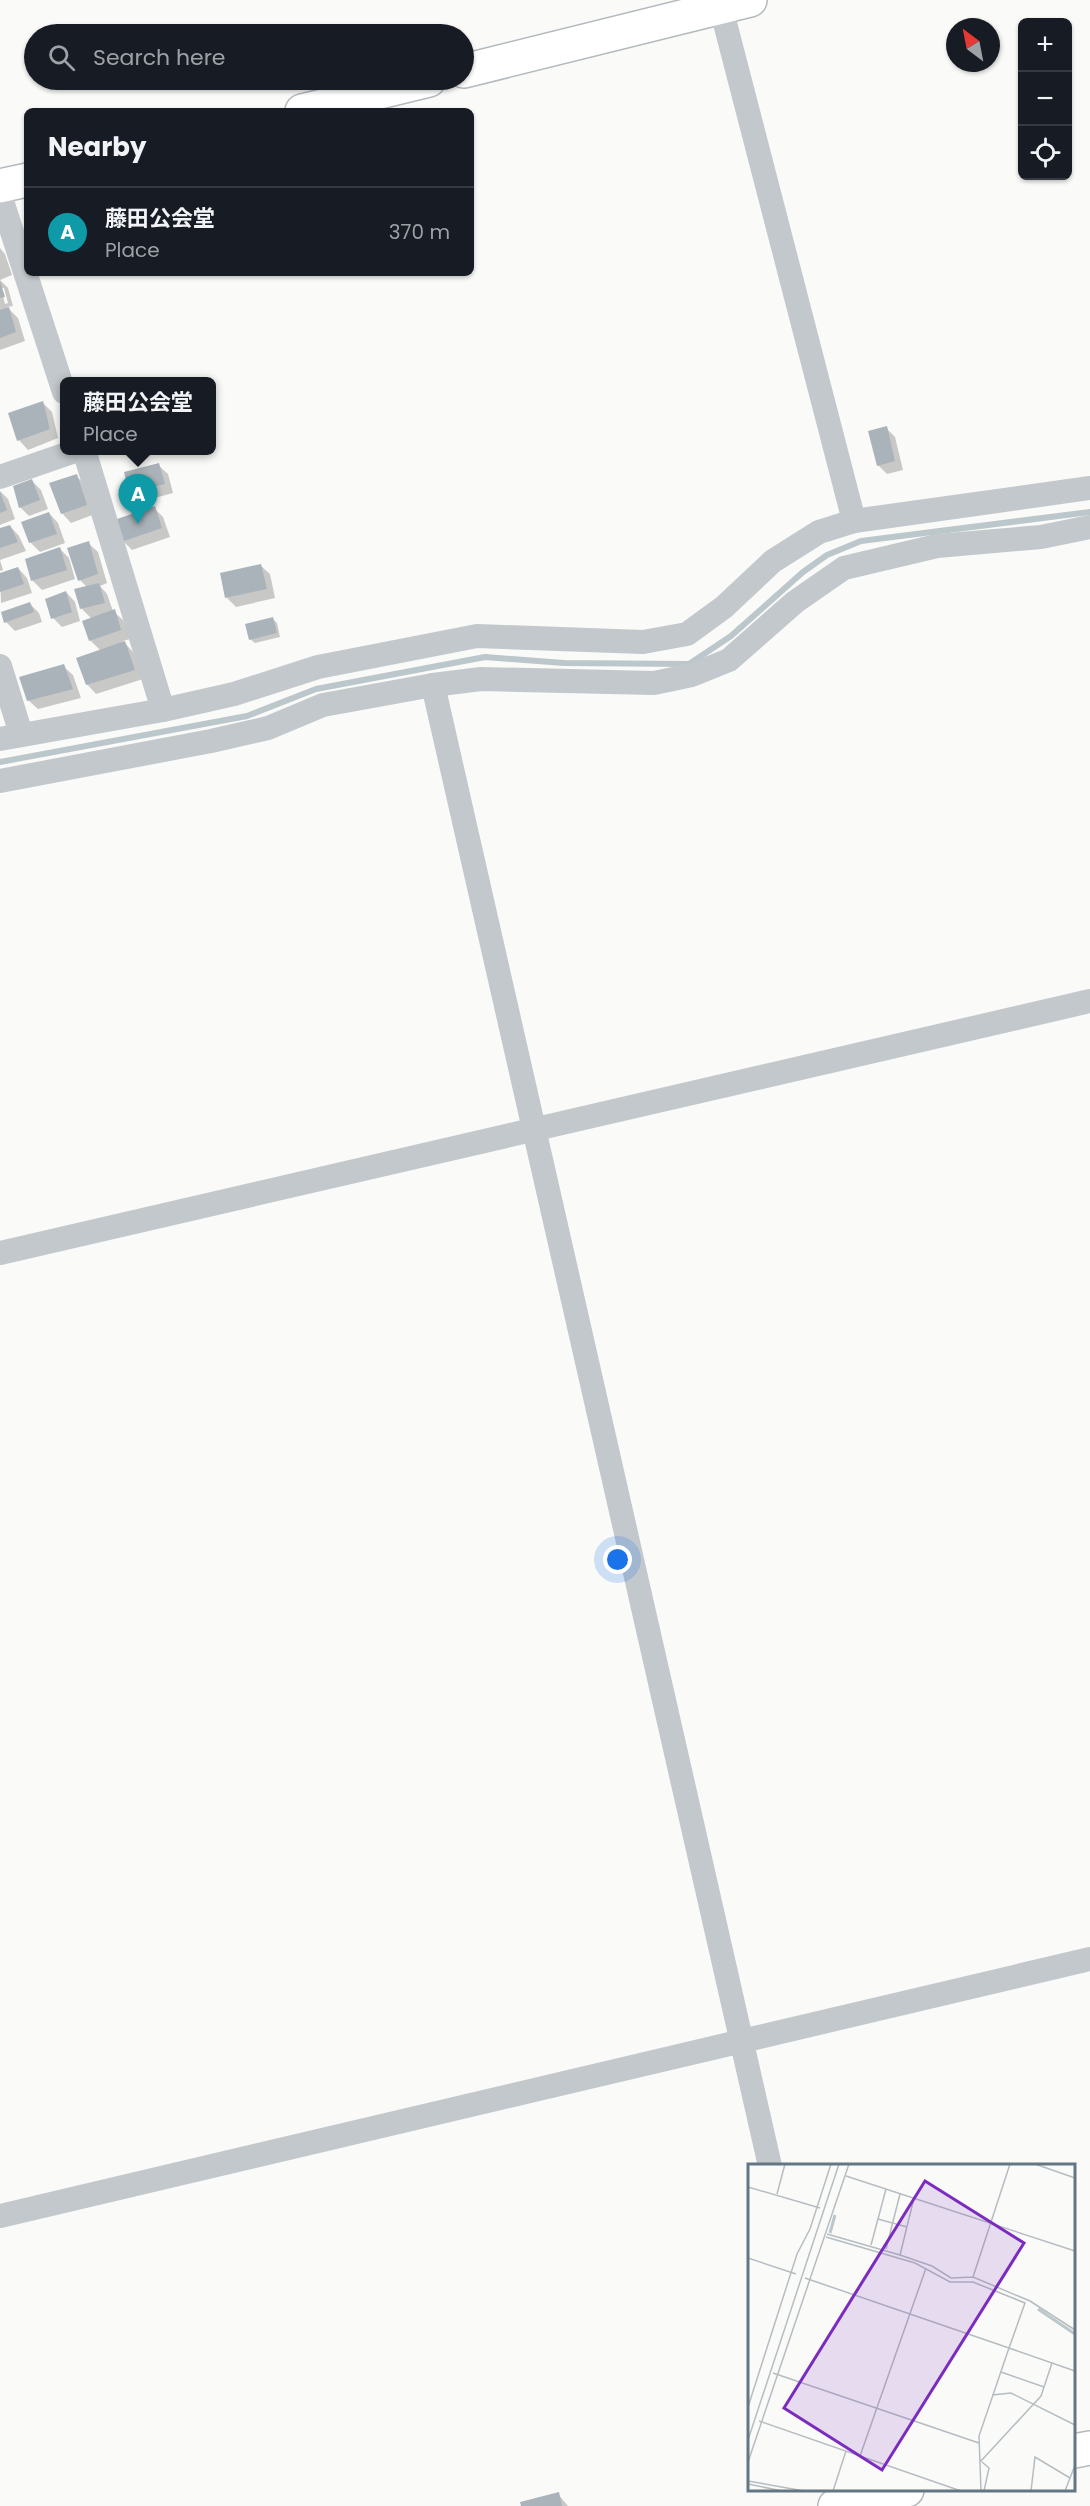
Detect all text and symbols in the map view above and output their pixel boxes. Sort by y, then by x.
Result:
north arrow [946,18,1000,72]
map controls [1018,18,1072,180]
button: + [1018,18,1072,72]
search box [24,24,474,90]
icon: search [45,41,78,74]
text: Search here [93,42,226,73]
button: − [1018,72,1072,126]
button: locate [1018,126,1072,180]
text: Nearby [48,129,146,165]
text: 藤田公会堂 [105,203,215,234]
text: A [60,218,75,246]
text: 370 m [389,218,450,246]
text: Place [105,236,160,264]
popup [60,377,216,455]
text: 藤田公会堂 [83,387,193,418]
text: Place [83,420,138,448]
pin: A [118,474,158,524]
your location [603,1545,632,1574]
inset map [748,2164,1075,2491]

